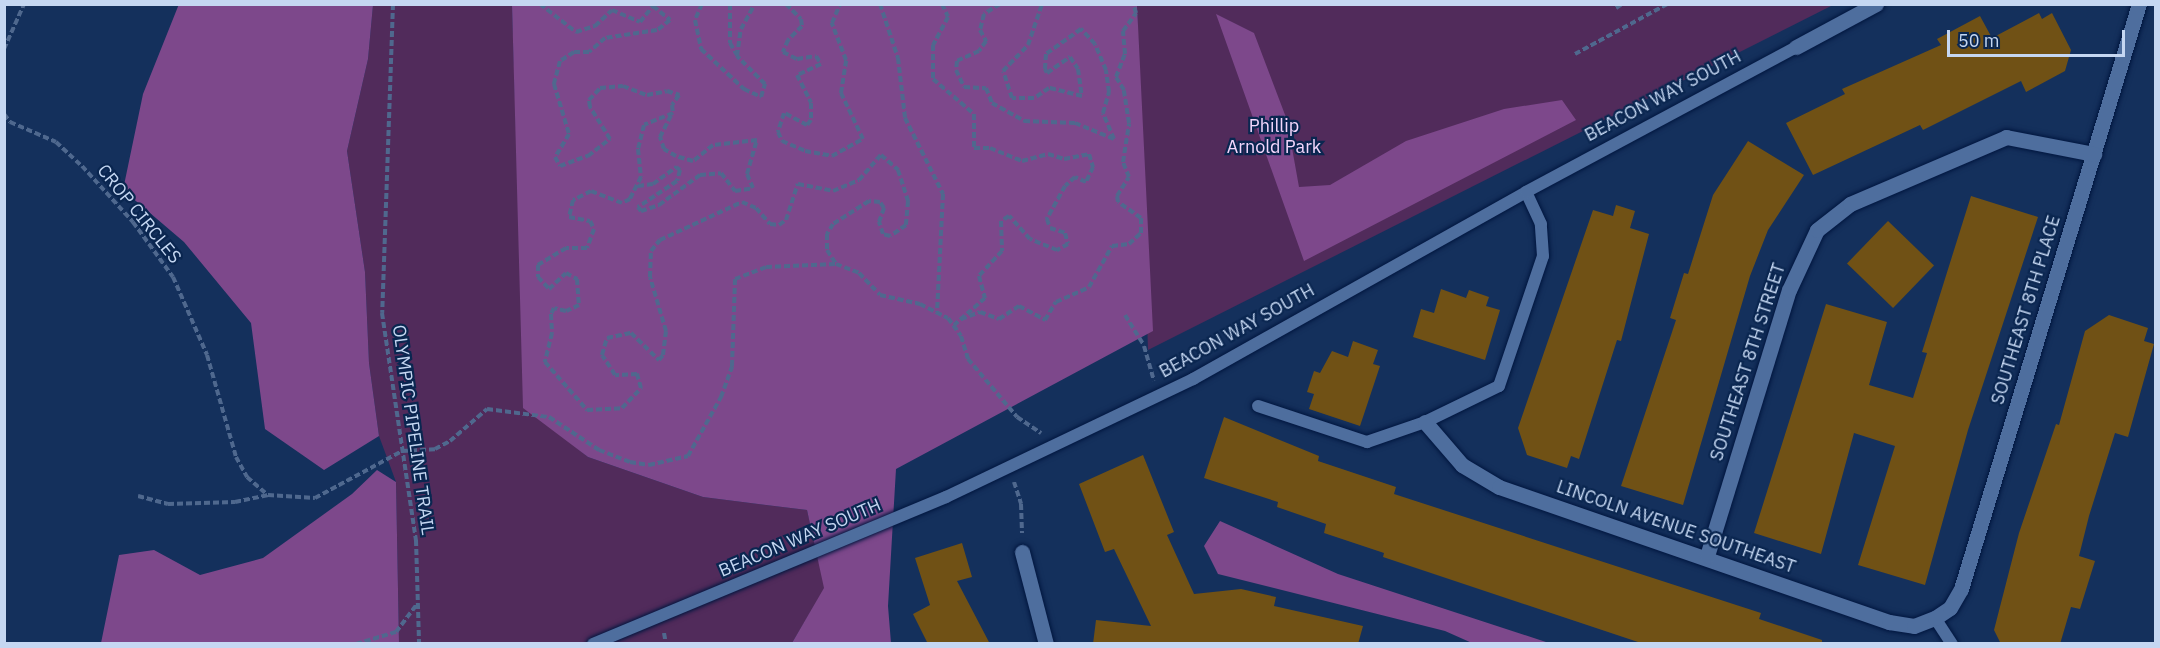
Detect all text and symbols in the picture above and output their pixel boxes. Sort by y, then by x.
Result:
scale bar [1950,18,2128,56]
text: 50 m [1958,29,2000,52]
street label: BEACON WAY SOUTH [1581,46,1745,146]
park label: Phillip Arnold Park [1227,116,1321,158]
street label: CROP CIRCLES [92,160,186,268]
street label: SOUTHEAST 8TH PLACE [1987,213,2065,407]
street label: SOUTHEAST 8TH STREET [1706,260,1790,464]
street label: BEACON WAY SOUTH [1156,279,1318,383]
street label: OLYMPIC PIPELINE TRAIL [388,324,438,536]
street label: LINCOLN AVENUE SOUTHEAST [1554,476,1798,578]
street label: BEACON WAY SOUTH [716,494,884,582]

